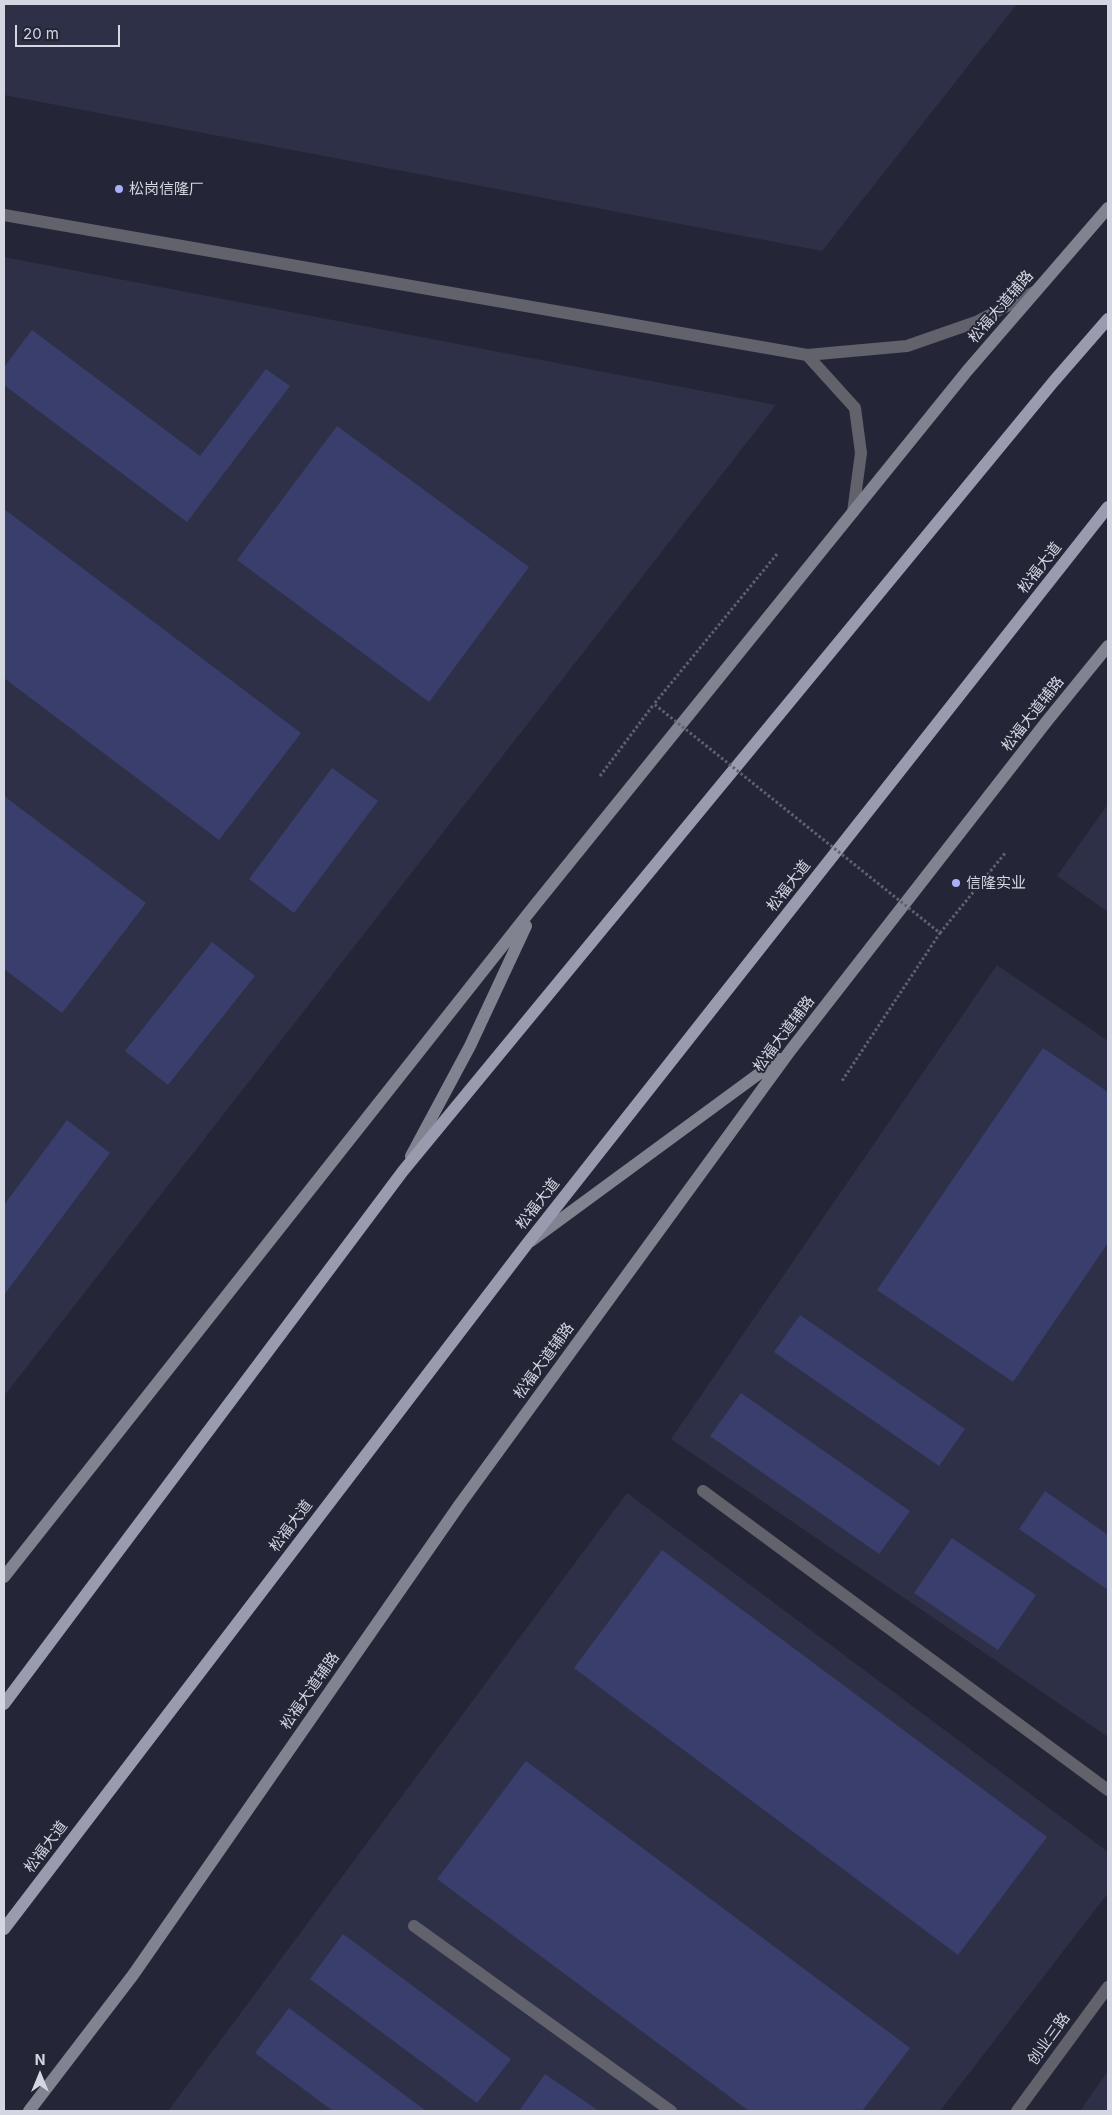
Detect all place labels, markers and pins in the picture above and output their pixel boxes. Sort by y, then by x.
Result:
place label: 松岗信隆厂 [129,180,204,198]
marker: 松岗信隆厂 [113,183,125,195]
place label: 信隆实业 [966,874,1026,892]
marker: 信隆实业 [950,877,962,889]

